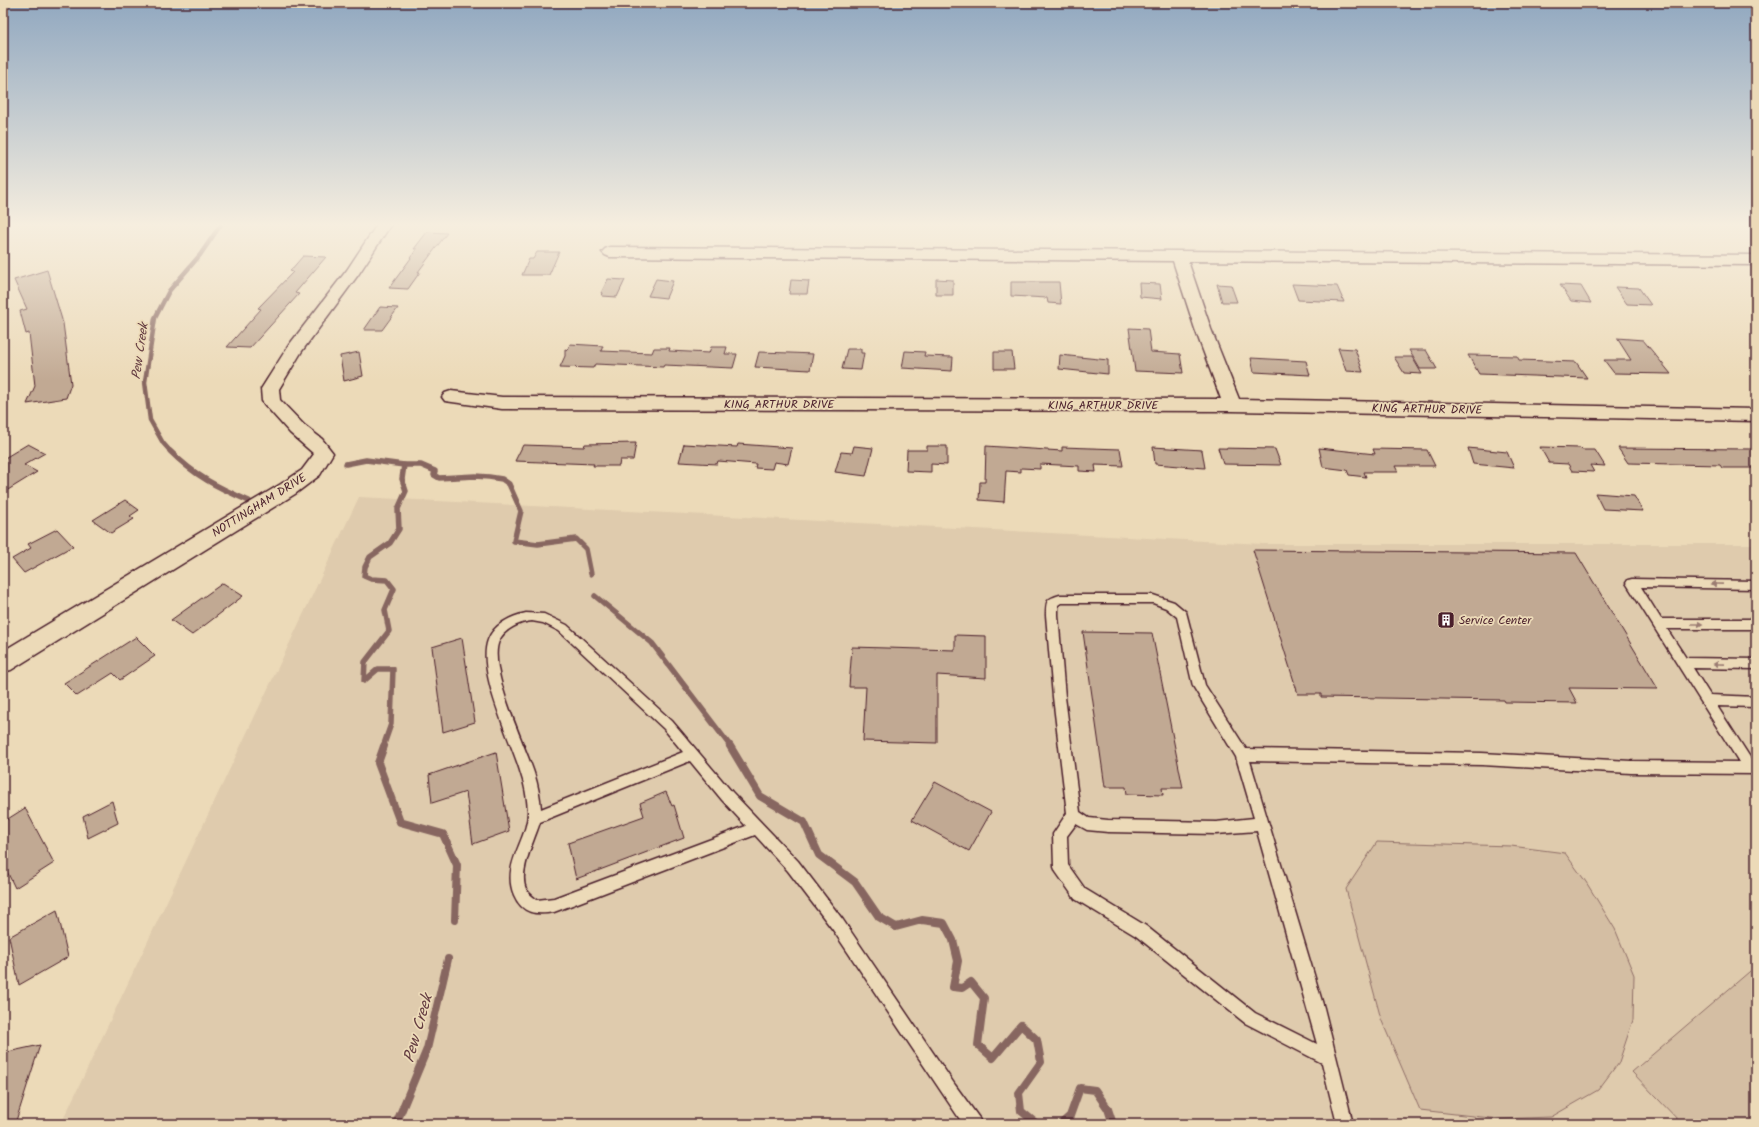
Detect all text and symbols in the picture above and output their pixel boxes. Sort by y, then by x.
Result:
water label: Pew Creek [126,320,155,381]
street label: KING ARTHUR DRIVE [724,395,835,414]
street label: KING ARTHUR DRIVE [1048,396,1159,415]
street label: KING ARTHUR DRIVE [1371,399,1483,420]
street label: NOTTINGHAM DRIVE [208,468,311,542]
one-way arrow [1710,581,1723,587]
building icon: Service Center [1436,610,1456,630]
place label: Service Center [1459,611,1532,630]
one-way arrow [1691,621,1704,627]
one-way arrow [1712,661,1725,667]
water label: Pew Creek [397,989,441,1065]

